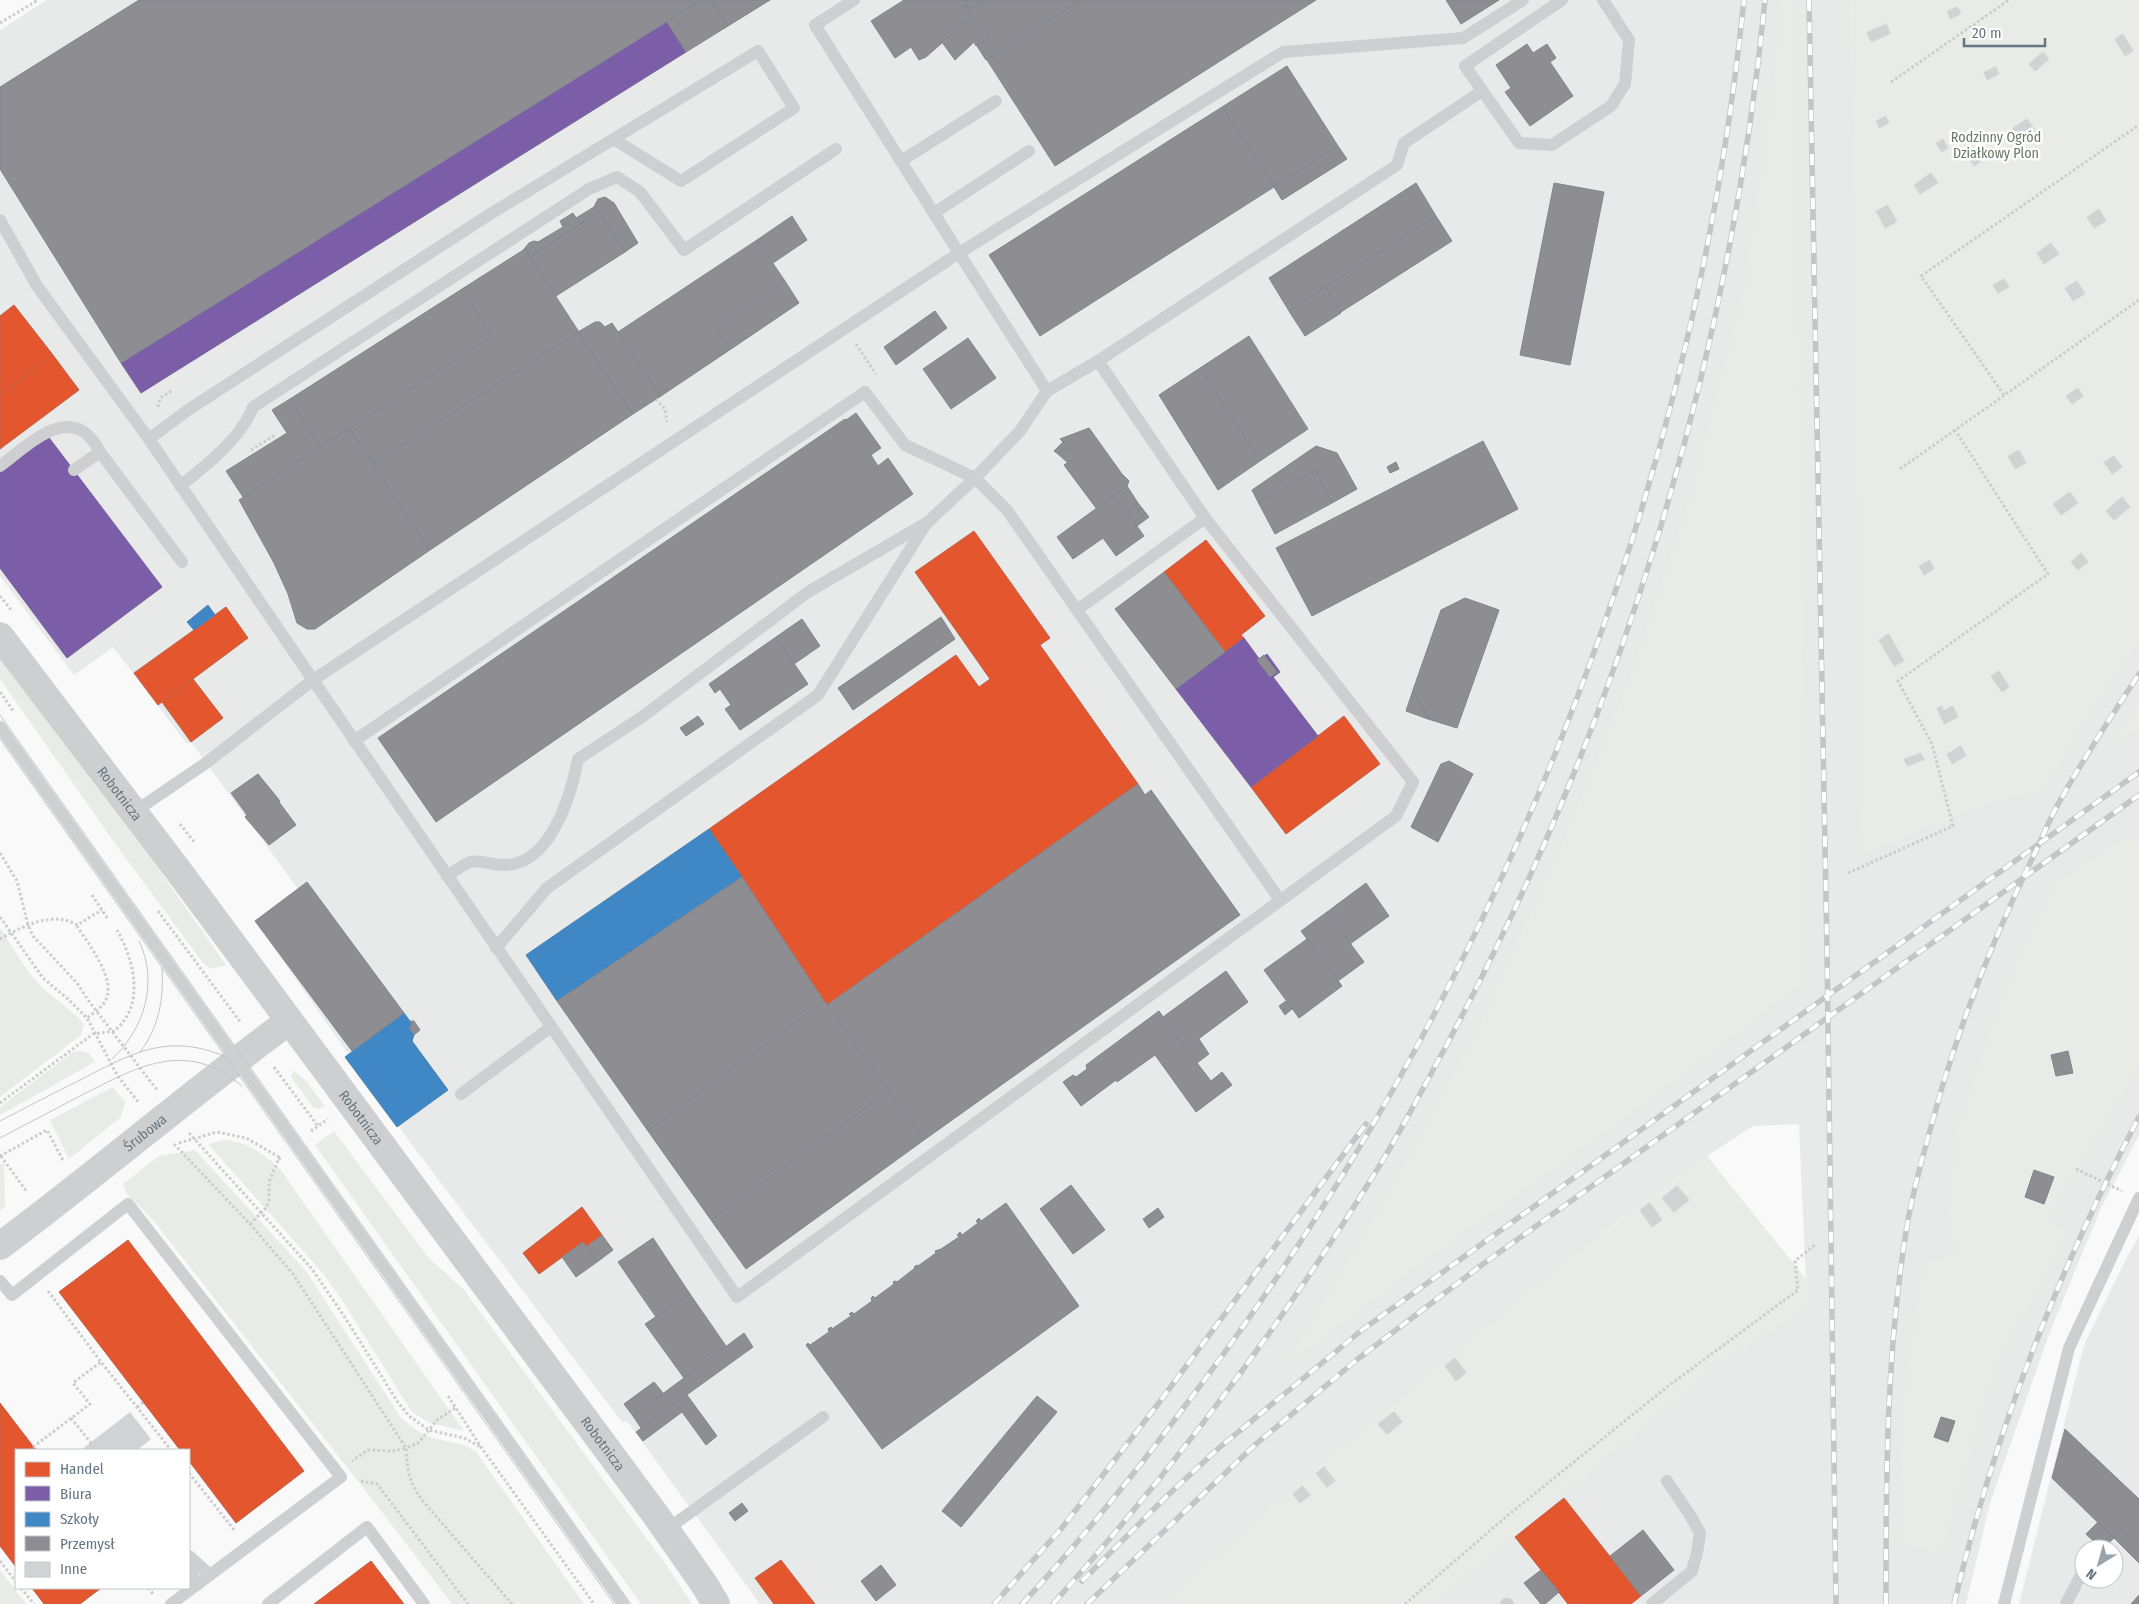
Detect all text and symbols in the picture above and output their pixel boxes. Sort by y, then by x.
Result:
scale bar [1964,15,2045,47]
text: 20 m [1972,24,2002,42]
park label: Rodzinny Ogród Działkowy Plon [1951,129,2041,162]
street label: Robotnicza [93,764,145,824]
street label: Robotnicza [335,1087,387,1148]
street label: Śrubowa [120,1111,170,1155]
street label: Robotnicza [577,1414,628,1475]
legend [15,1449,190,1589]
text: Handel [60,1460,104,1478]
text: Biura [60,1485,92,1503]
text: Szkoły [60,1510,99,1528]
text: Przemysł [60,1535,115,1553]
north arrow [2074,1539,2124,1589]
text: Inne [60,1560,87,1578]
text: N [2083,1565,2100,1583]

